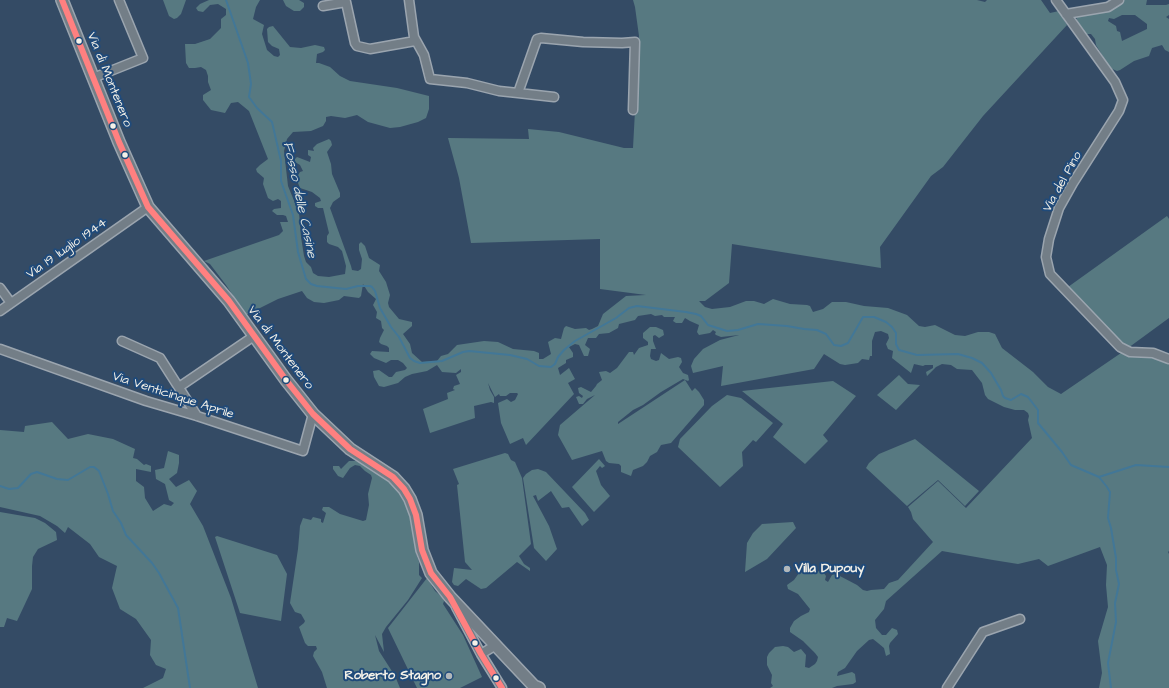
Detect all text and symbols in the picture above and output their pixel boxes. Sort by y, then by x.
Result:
street label: Via di Montenero [83,30,135,130]
unlabelled marker [74,36,84,46]
unlabelled marker [108,121,118,131]
water label: Fosso delle Casine [278,140,320,260]
street label: Via del Pino [1040,149,1086,215]
unlabelled marker [120,150,130,160]
street label: Via 19 luglio 1944 [24,215,110,283]
street label: Via di Montenero [243,303,317,393]
street label: Via Venticinque Aprile [110,369,236,423]
unlabelled marker [281,375,291,385]
place label: Villa Dupouy [795,561,864,577]
marker: Villa Dupouy [782,564,792,574]
unlabelled marker [470,638,480,648]
place label: Roberto Stagno [344,668,441,684]
marker: Roberto Stagno [444,671,454,681]
unlabelled marker [491,673,501,683]

